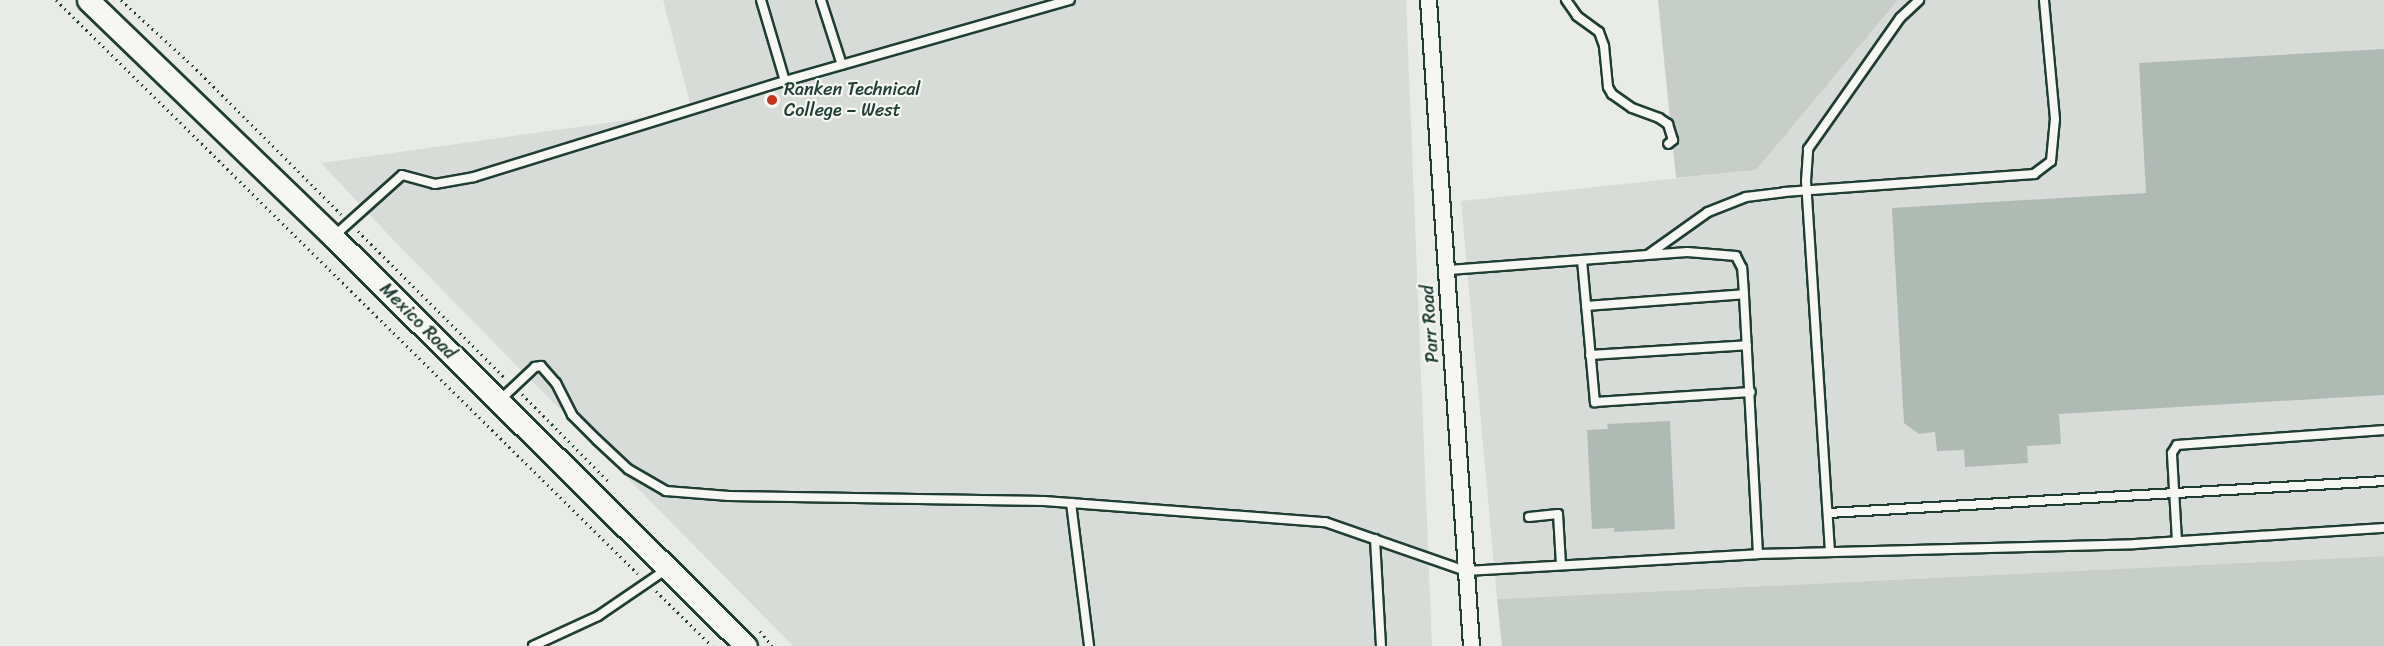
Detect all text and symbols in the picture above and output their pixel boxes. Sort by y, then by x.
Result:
place label: Ranken Technical College – West [784,79,921,122]
marker: Ranken Technical College – West [765,93,779,107]
street label: Mexico Road [375,278,461,364]
street label: Parr Road [1417,284,1443,364]

